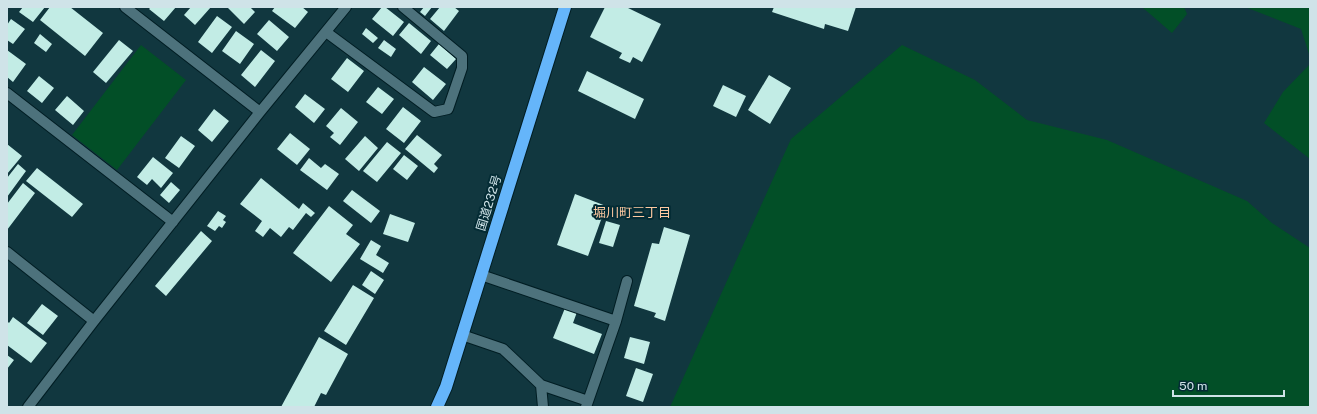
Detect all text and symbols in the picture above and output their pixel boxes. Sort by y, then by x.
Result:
street label: 国道232号 [474,173,504,233]
district label: 堀川町三丁目 [593,205,671,220]
scale bar [1173,372,1284,398]
text: 50 m [1179,379,1207,393]

